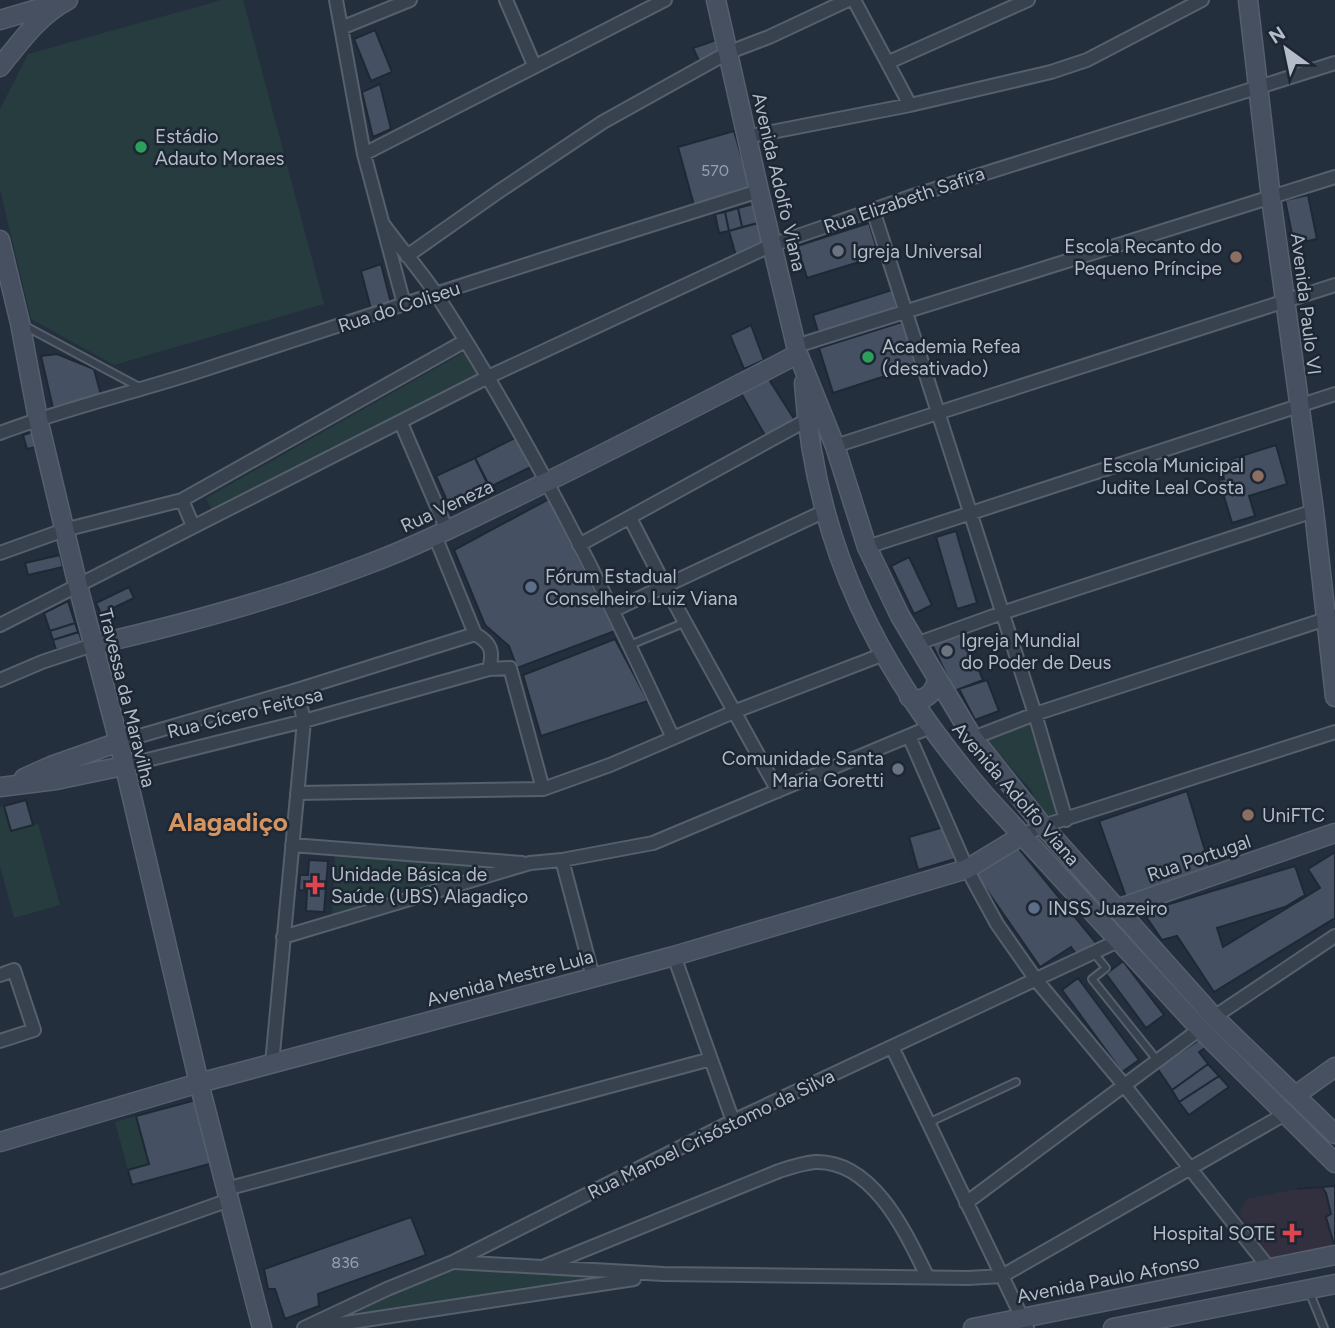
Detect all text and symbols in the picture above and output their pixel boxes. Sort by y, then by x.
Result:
north arrow [1251,14,1321,84]
text: N [1265,22,1289,49]
street label: Avenida Adolfo Viana [747,91,811,273]
place label: Estádio Adauto Moraes [155,125,285,170]
marker: Estádio Adauto Moraes [133,139,149,155]
house number: 570 [701,161,729,180]
street label: Rua Elizabeth Safira [821,162,987,238]
street label: Avenida Paulo VI [1286,232,1326,376]
place label: Escola Recanto do Pequeno Príncipe [1064,235,1222,280]
place label: Igreja Universal [852,240,982,263]
marker: Igreja Universal [830,243,846,259]
marker: Escola Recanto do Pequeno Príncipe [1228,249,1244,265]
street label: Rua do Coliseu [335,276,463,338]
place label: Academia Refea (desativado) [882,335,1020,380]
marker: Academia Refea (desativado) [860,349,876,365]
place label: Escola Municipal Judite Leal Costa [1097,454,1244,499]
marker: Escola Municipal Judite Leal Costa [1250,468,1266,484]
street label: Rua Veneza [397,475,497,537]
place label: Fórum Estadual Conselheiro Luiz Viana [545,565,738,610]
marker: Fórum Estadual Conselheiro Luiz Viana [523,579,539,595]
street label: Travessa da Maravilha [94,606,160,790]
place label: Igreja Mundial do Poder de Deus [961,629,1112,674]
marker: Igreja Mundial do Poder de Deus [939,643,955,659]
street label: Rua Cícero Feitosa [165,683,325,743]
street label: Avenida Adolfo Viana [947,718,1085,870]
place label: Comunidade Santa Maria Goretti [722,747,884,792]
marker: Comunidade Santa Maria Goretti [890,761,906,777]
place label: UniFTC [1262,804,1325,827]
district label: Alagadiço [168,806,288,838]
marker: UniFTC [1240,807,1256,823]
street label: Rua Portugal [1144,830,1254,886]
place label: Unidade Básica de Saúde (UBS) Alagadiço [331,863,528,908]
marker: Unidade Básica de Saúde (UBS) Alagadiço [305,875,325,895]
place label: INSS Juazeiro [1048,897,1168,920]
marker: INSS Juazeiro [1026,900,1042,916]
street label: Avenida Mestre Lula [424,945,596,1011]
street label: Rua Manoel Crisóstomo da Silva [584,1064,838,1204]
place label: Hospital SOTE [1153,1222,1276,1245]
marker: Hospital SOTE [1282,1223,1302,1243]
street label: Avenida Paulo Afonso [1015,1250,1201,1308]
house number: 836 [331,1253,359,1272]

